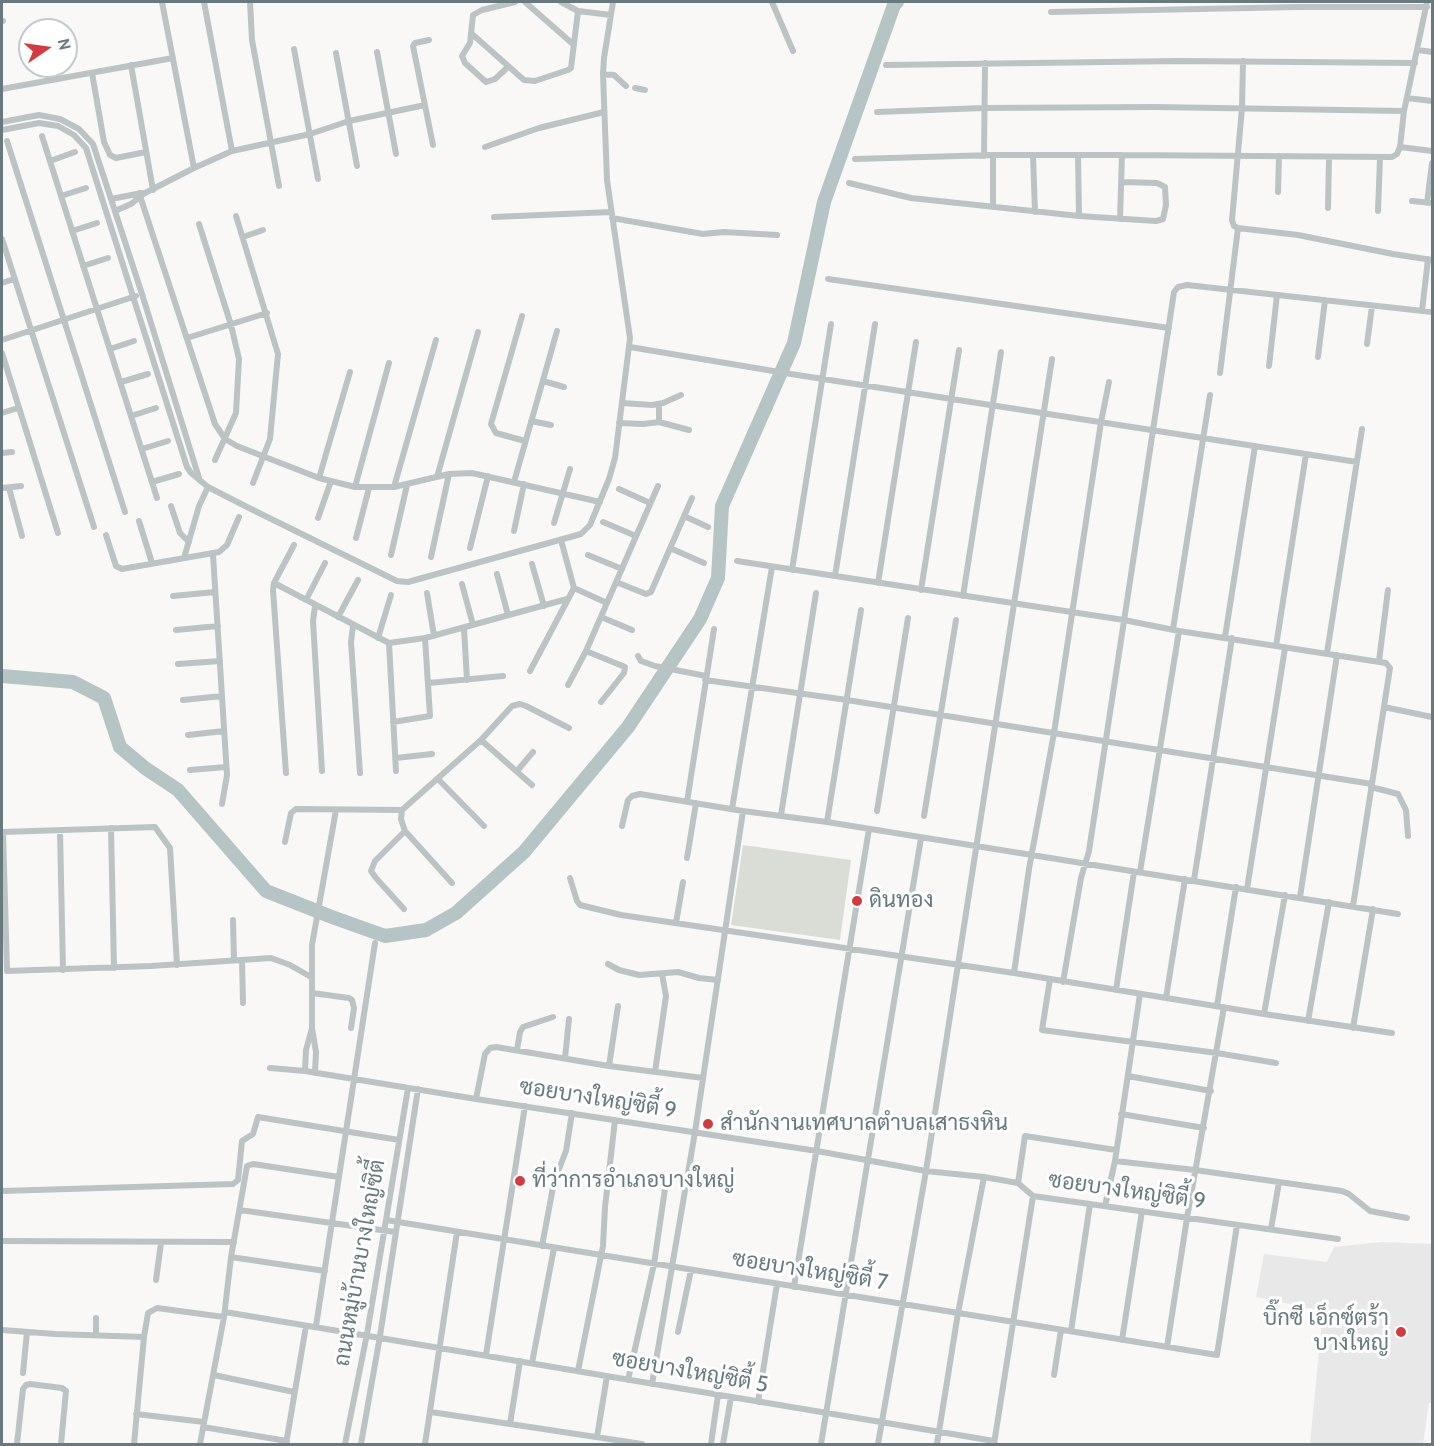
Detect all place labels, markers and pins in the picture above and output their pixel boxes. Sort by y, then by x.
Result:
place label: ดินทอง [869,888,933,914]
marker: ดินทอง [850,894,864,908]
place label: สำนักงานเทศบาลตำบลเสาธงหิน [720,1111,1008,1137]
marker: สำนักงานเทศบาลตำบลเสาธงหิน [701,1117,715,1131]
place label: ที่ว่าการอำเภอบางใหญ่ [532,1168,735,1194]
marker: ที่ว่าการอำเภอบางใหญ่ [513,1174,527,1188]
place label: บิ๊กซี เอ็กซ์ตร้า บางใหญ่ [1263,1306,1389,1358]
marker: บิ๊กซี เอ็กซ์ตร้า บางใหญ่ [1394,1325,1408,1339]

